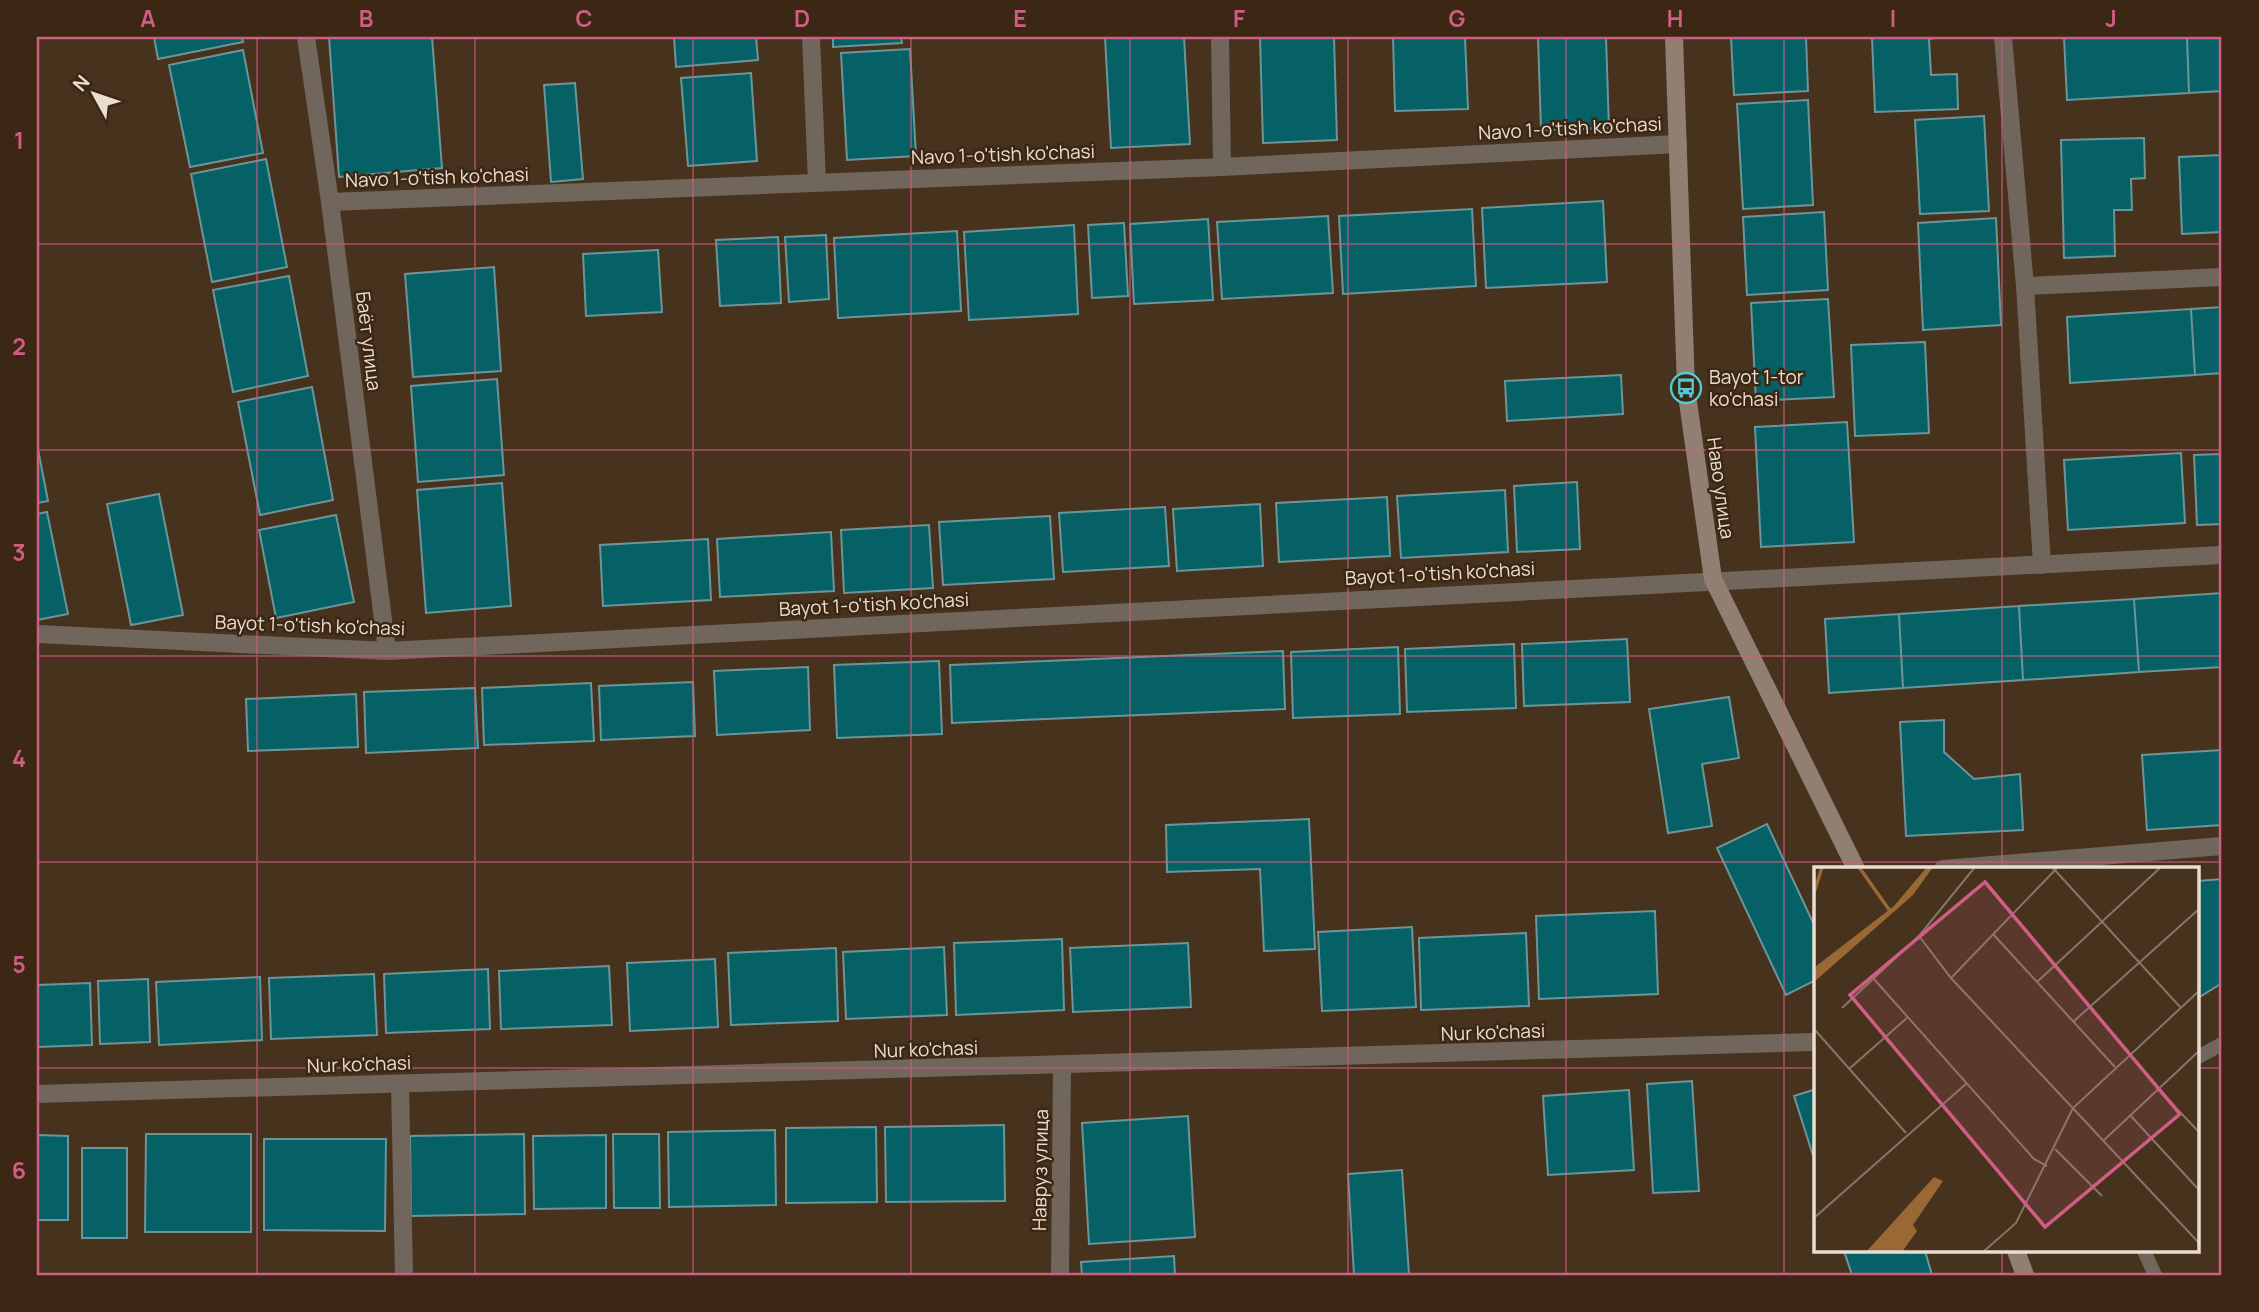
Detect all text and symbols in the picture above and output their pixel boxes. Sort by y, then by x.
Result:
text: A [140,2,156,34]
text: B [359,2,373,34]
text: C [576,2,593,34]
text: D [794,2,810,34]
text: E [1013,2,1027,34]
text: F [1233,2,1245,34]
text: G [1449,2,1466,34]
text: H [1667,2,1683,34]
text: I [1890,2,1896,34]
text: J [2105,2,2117,34]
north arrow [60,60,130,130]
text: N [67,69,95,97]
street label: Navo 1-o'tish ko'chasi [1477,110,1663,146]
text: 1 [14,124,24,156]
street label: Navo 1-o'tish ko'chasi [911,138,1095,170]
street label: Navo 1-o'tish ko'chasi [345,161,529,193]
street label: Баёт улица [350,290,388,392]
text: 2 [12,330,26,362]
place label: Bayot 1-tor ko'chasi [1709,364,1804,412]
bus stop icon: Bayot 1-tor ko'chasi [1669,371,1703,405]
street label: Наво улица [1701,435,1741,541]
text: 3 [12,536,26,568]
street label: Bayot 1-o'tish ko'chasi [1344,555,1536,591]
street label: Bayot 1-o'tish ko'chasi [778,586,970,622]
street label: Bayot 1-o'tish ko'chasi [214,609,406,641]
text: 4 [12,742,26,774]
inset map [1814,867,2200,1252]
text: 5 [12,948,26,980]
street label: Nur ko'chasi [1440,1017,1546,1047]
street label: Nur ko'chasi [873,1034,979,1064]
street label: Nur ko'chasi [306,1049,412,1079]
street label: Навруз улица [1026,1109,1054,1231]
text: 6 [12,1154,26,1186]

